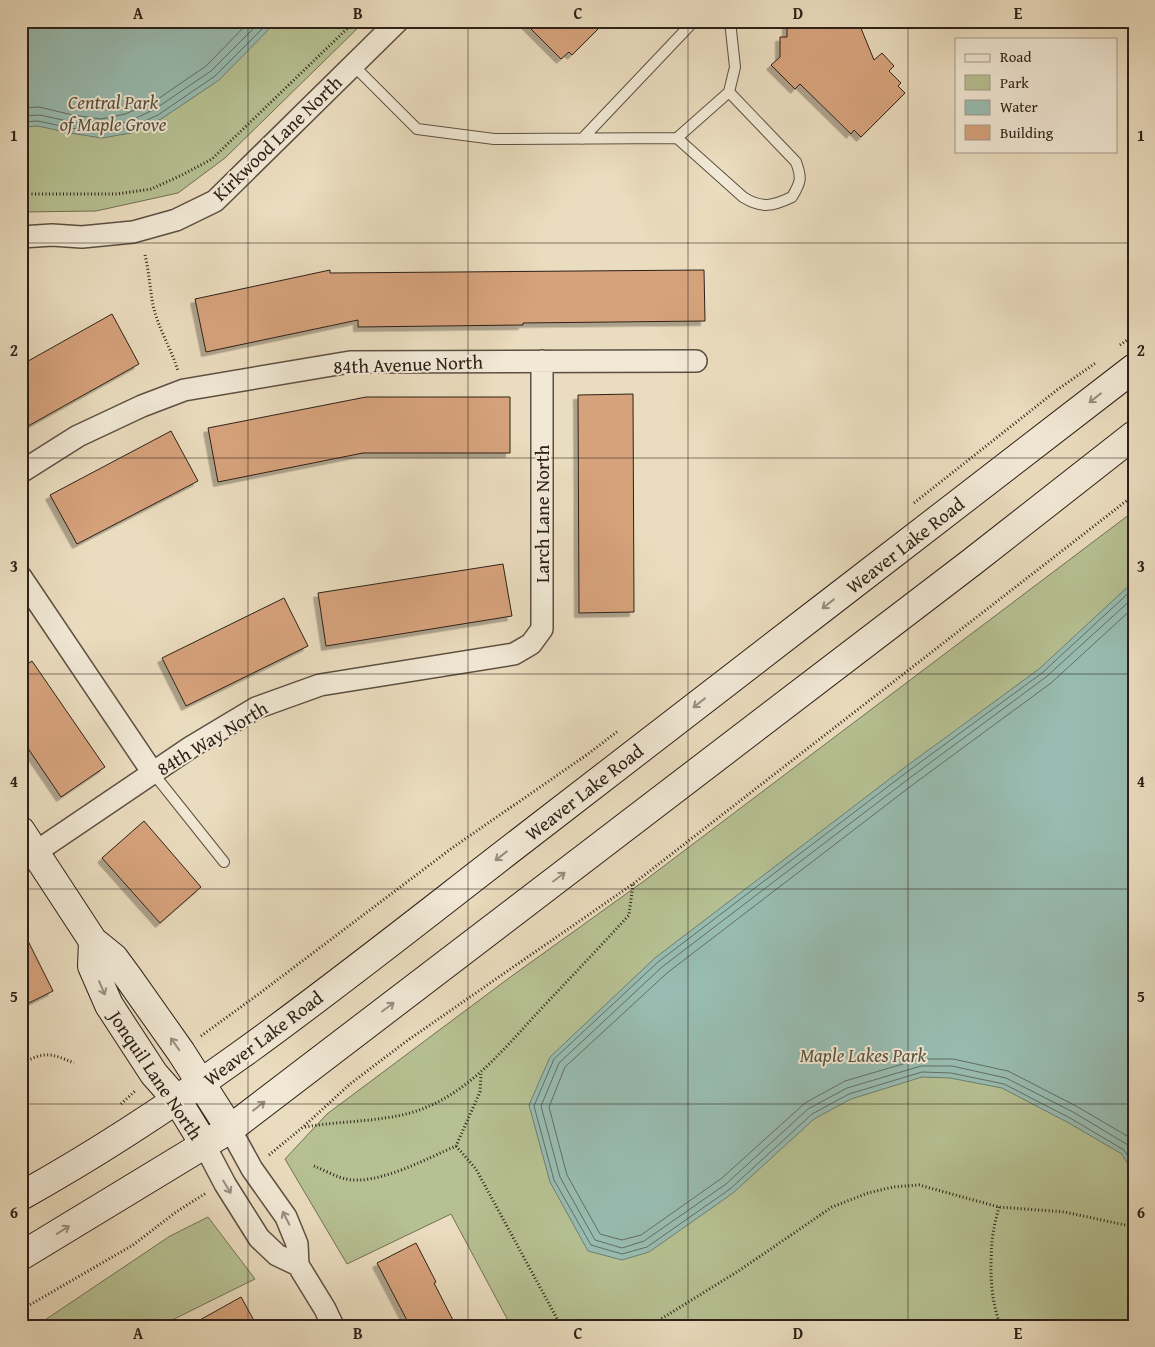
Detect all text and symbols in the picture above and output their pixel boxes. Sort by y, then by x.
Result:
text: A [133,1,144,25]
text: B [353,1,363,25]
text: C [573,1,583,25]
text: D [793,1,803,25]
text: E [1014,1,1023,25]
legend [955,38,1118,152]
text: Road [1000,46,1031,67]
street label: Kirkwood Lane North [206,69,348,207]
text: Park [1000,72,1029,93]
park label: Central Park of Maple Grove [60,88,167,138]
text: Water [1000,96,1038,117]
text: Building [1000,122,1054,143]
text: 1 [10,123,18,147]
text: 1 [1137,123,1145,147]
text: 2 [10,338,18,362]
text: 2 [1137,338,1145,362]
street label: 84th Avenue North [333,347,484,381]
one-way arrow [1088,393,1102,403]
street label: Larch Lane North [528,445,556,583]
street label: Weaver Lake Road [840,489,971,600]
text: 3 [10,554,18,578]
text: 3 [1137,554,1145,578]
one-way arrow [821,599,835,609]
street label: 84th Way North [151,694,273,782]
one-way arrow [692,698,706,708]
street label: Weaver Lake Road [519,736,650,847]
text: 4 [10,769,18,793]
text: 4 [1137,769,1145,793]
one-way arrow [494,851,508,861]
one-way arrow [552,872,566,882]
one-way arrow [97,980,107,995]
street label: Weaver Lake Road [197,983,329,1092]
text: 5 [10,984,18,1008]
text: 5 [1137,984,1145,1008]
one-way arrow [381,1002,394,1013]
street label: Jonquil Lane North [101,1003,210,1146]
one-way arrow [170,1037,180,1051]
park label: Maple Lakes Park [800,1041,927,1069]
one-way arrow [252,1101,266,1111]
one-way arrow [223,1179,233,1193]
text: 6 [10,1200,18,1224]
text: 6 [1137,1200,1145,1224]
one-way arrow [281,1211,291,1226]
one-way arrow [55,1224,69,1234]
text: A [133,1321,144,1345]
text: B [353,1321,363,1345]
text: C [573,1321,583,1345]
text: D [793,1321,803,1345]
text: E [1014,1321,1023,1345]

